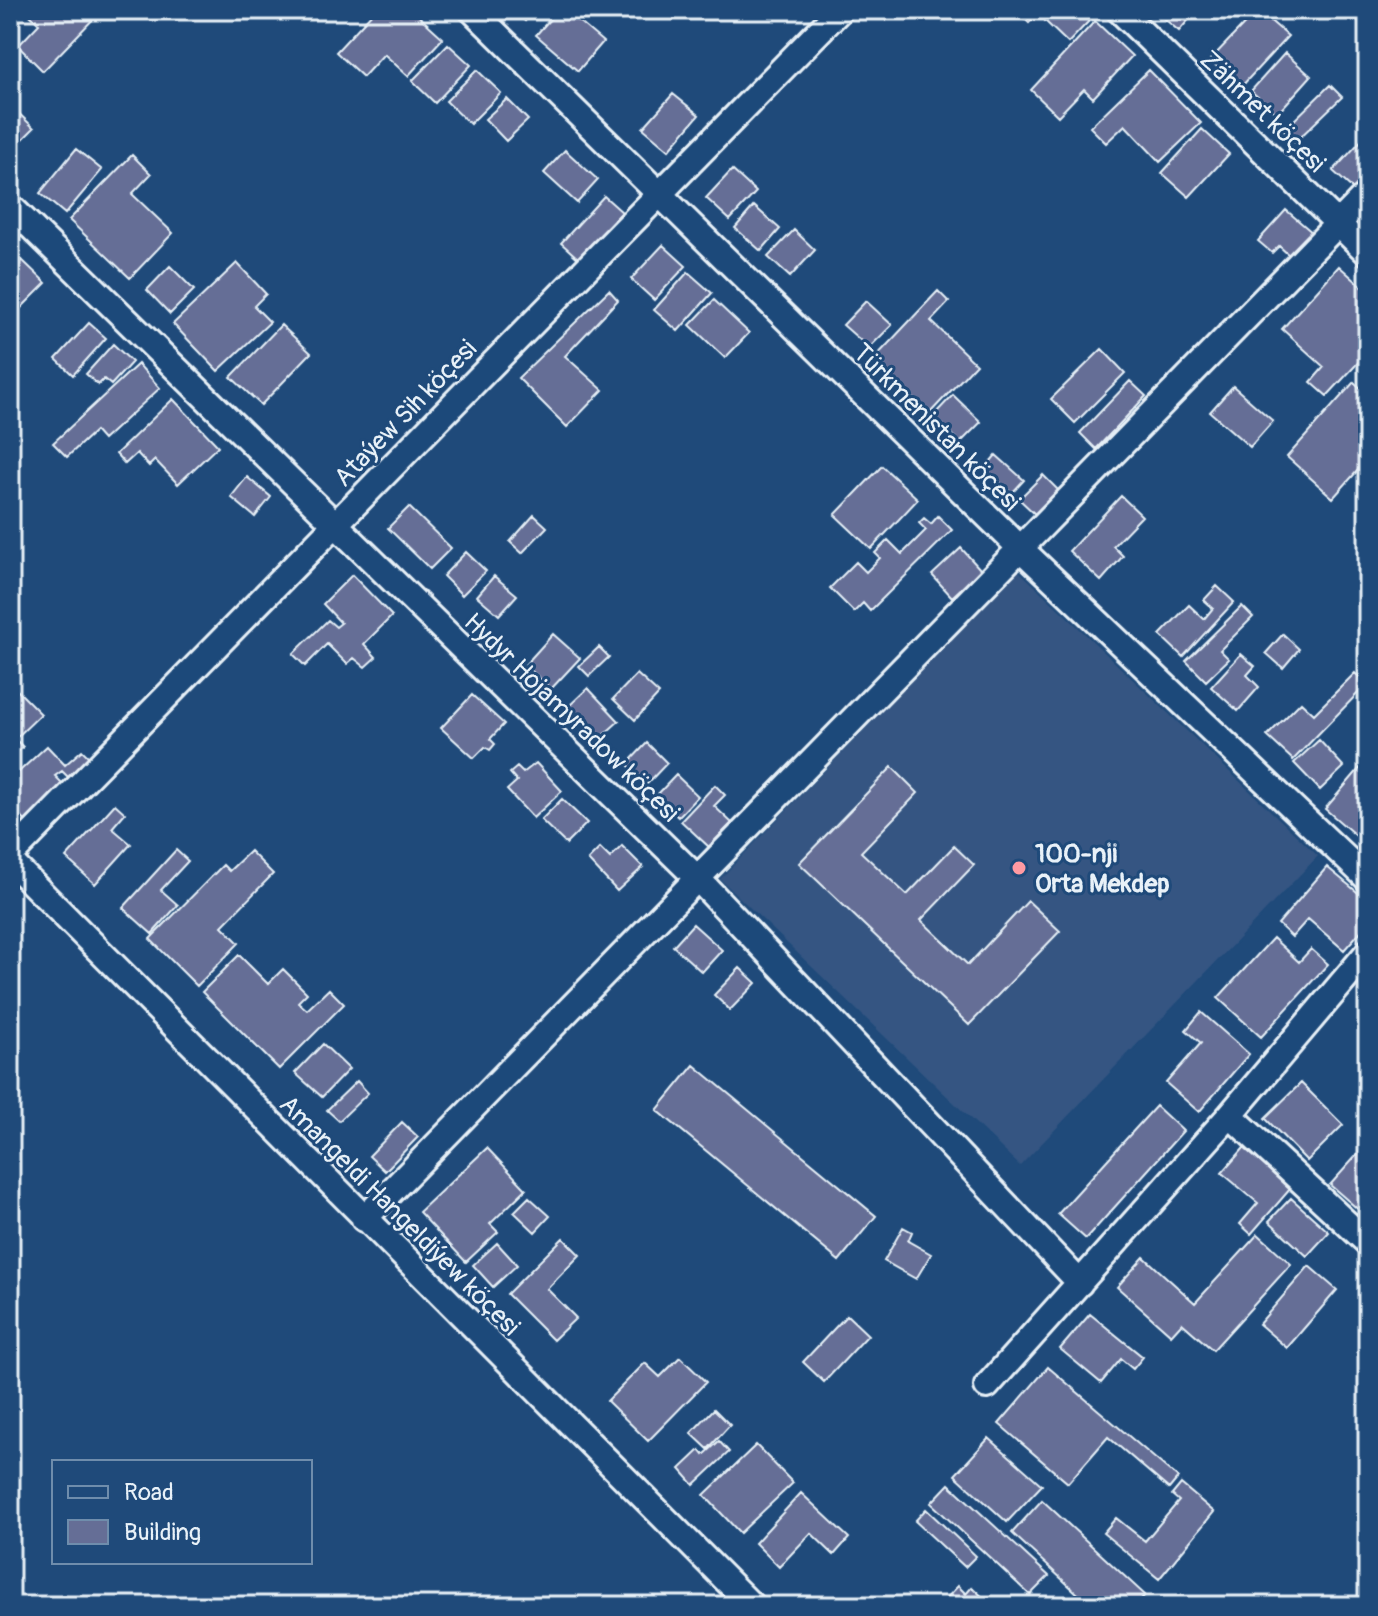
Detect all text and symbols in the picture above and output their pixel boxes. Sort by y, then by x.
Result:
street label: Zähmet köçesi [1193,44,1332,179]
street label: Ataýew Sih köçesi [328,334,484,494]
street label: Türkmenistan köçesi [846,337,1027,518]
street label: Hydyr Hojamyradow köçesi [457,607,686,829]
place label: 100-nji Orta Mekdep [1035,838,1169,900]
marker: 100-nji Orta Mekdep [1010,859,1028,877]
street label: Amangeldi Hangeldiýew köçesi [272,1089,526,1343]
legend [52,1460,312,1564]
text: Road [124,1478,174,1507]
text: Building [124,1518,201,1547]

